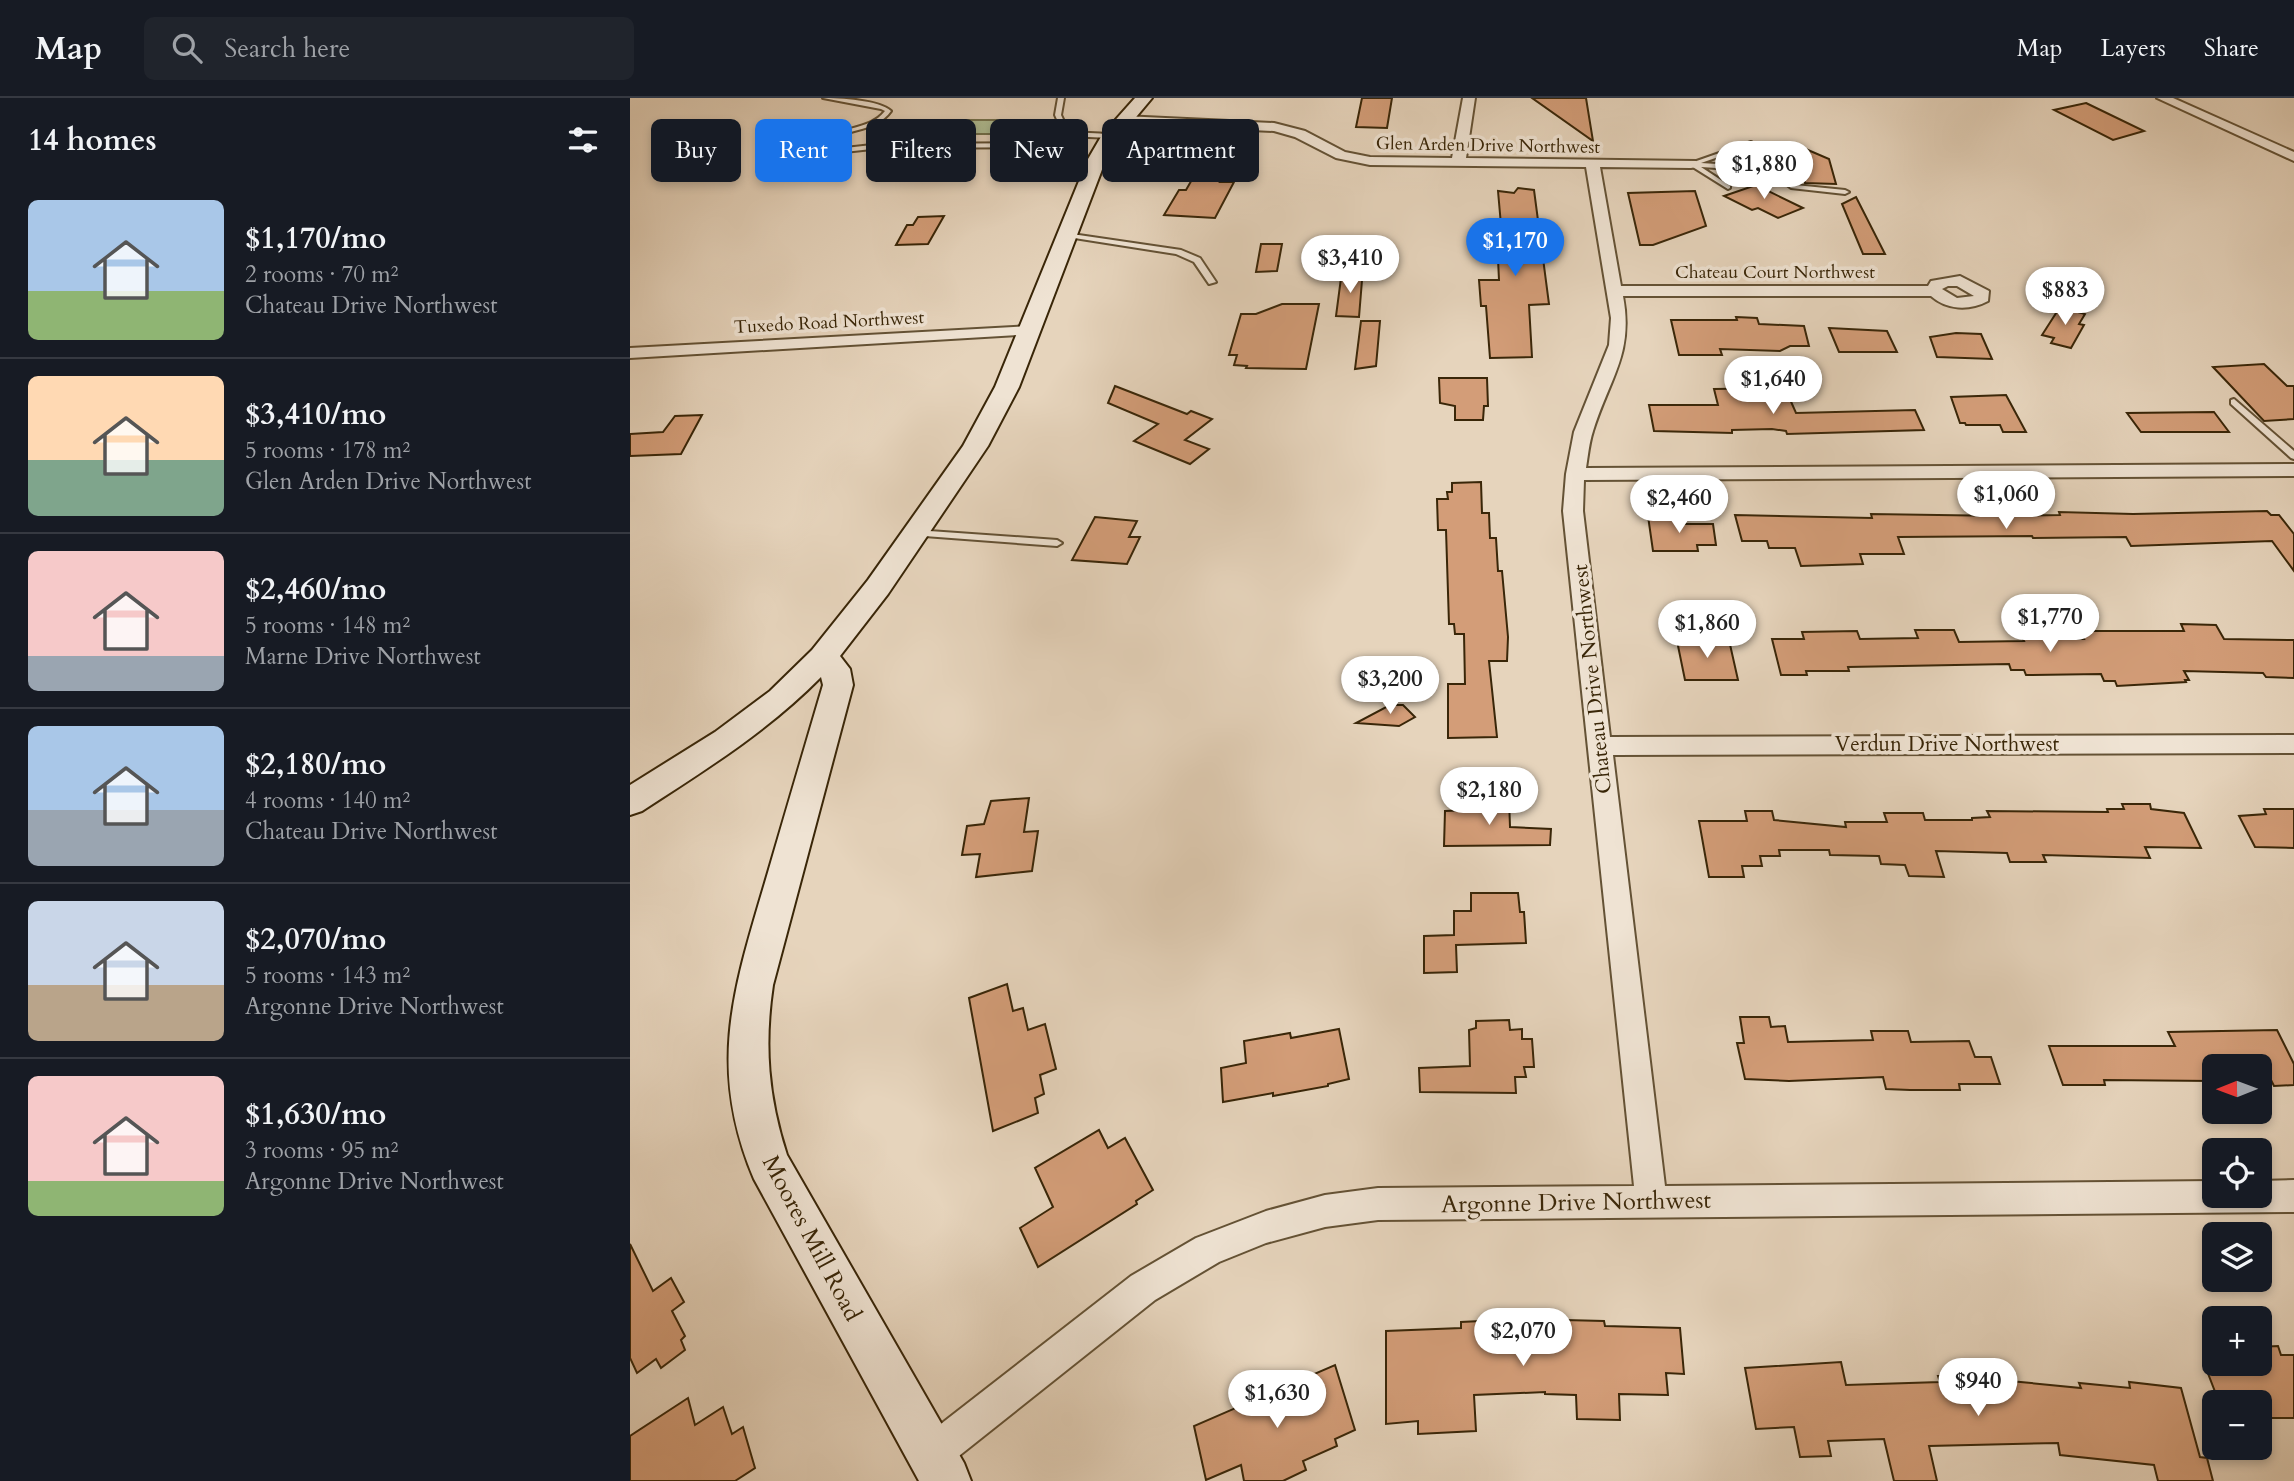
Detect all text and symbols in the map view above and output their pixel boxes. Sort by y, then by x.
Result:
search box [144,17,634,80]
text: Map [35,26,102,71]
icon: search [168,29,206,67]
text: Search here [224,31,350,66]
text: Map [2017,32,2063,65]
text: Layers [2101,32,2166,65]
text: Share [2204,32,2259,65]
chip: Buy [651,119,741,182]
chip: Rent [755,119,852,182]
chip: Filters [866,119,976,182]
chip: New [990,119,1088,182]
chip: Apartment [1102,119,1259,182]
text: 14 homes [28,120,157,161]
icon: filters [564,121,602,159]
street label: Glen Arden Drive Northwest [1376,131,1601,160]
pin: $1,880 [1707,141,1821,201]
text: $1,880 [1731,148,1797,179]
text: $1,170/mo [245,218,386,259]
pin: $1,170 [1458,218,1572,278]
text: $1,170 [1482,225,1548,256]
icon: home [84,228,168,312]
pin: $3,410 [1293,236,1407,295]
text: $3,410 [1317,242,1383,273]
text: 2 rooms · 70 m² [245,259,398,290]
street label: Chateau Court Northwest [1675,260,1875,285]
pin: $883 [2024,268,2106,327]
text: $883 [2041,274,2089,305]
text: Chateau Drive Northwest [245,290,498,321]
street label: Tuxedo Road Northwest [733,305,925,340]
pin: $1,640 [1716,356,1830,416]
text: $1,640 [1740,363,1806,394]
text: $3,410/mo [245,394,386,435]
icon: home [84,404,168,488]
text: 5 rooms · 178 m² [245,435,410,466]
text: Glen Arden Drive Northwest [245,466,531,497]
pin: $1,060 [1949,472,2063,531]
pin: $2,460 [1622,476,1736,535]
text: $1,060 [1973,478,2039,509]
text: $2,460 [1646,482,1712,513]
street label: Chateau Drive Northwest [1566,562,1619,795]
text: $2,460/mo [245,569,386,610]
icon: home [84,579,168,663]
pin: $1,770 [1993,594,2107,654]
pin: $1,860 [1650,601,1764,660]
text: $1,770 [2017,601,2083,632]
text: $1,860 [1674,607,1740,638]
text: 5 rooms · 148 m² [245,610,410,641]
text: Marne Drive Northwest [245,641,481,672]
pin: $3,200 [1333,656,1447,716]
text: $3,200 [1357,663,1423,694]
street label: Verdun Drive Northwest [1835,730,2060,759]
text: $2,180/mo [245,744,386,785]
icon: home [84,754,168,838]
pin: $2,180 [1432,768,1546,827]
text: $2,180 [1456,774,1522,805]
text: 4 rooms · 140 m² [245,785,410,816]
text: Chateau Drive Northwest [245,816,498,847]
text: $2,070/mo [245,919,386,960]
icon: home [84,929,168,1013]
text: 5 rooms · 143 m² [245,960,410,991]
text: Argonne Drive Northwest [245,991,504,1022]
north arrow [2202,1054,2272,1124]
map controls [2202,1054,2272,1460]
text: $1,630/mo [245,1094,386,1135]
icon: home [84,1104,168,1188]
text: 3 rooms · 95 m² [245,1135,398,1166]
button: locate [2202,1138,2272,1208]
street label: Moores Mill Road [754,1150,869,1327]
text: Argonne Drive Northwest [245,1166,504,1197]
street label: Argonne Drive Northwest [1441,1184,1712,1221]
button: layers [2202,1222,2272,1292]
button: + [2202,1306,2272,1376]
pin: $2,070 [1466,1308,1580,1368]
text: $2,070 [1490,1315,1556,1346]
pin: $940 [1937,1358,2019,1418]
text: $940 [1954,1365,2002,1396]
pin: $1,630 [1220,1370,1334,1430]
text: $1,630 [1244,1377,1310,1408]
button: − [2202,1390,2272,1460]

